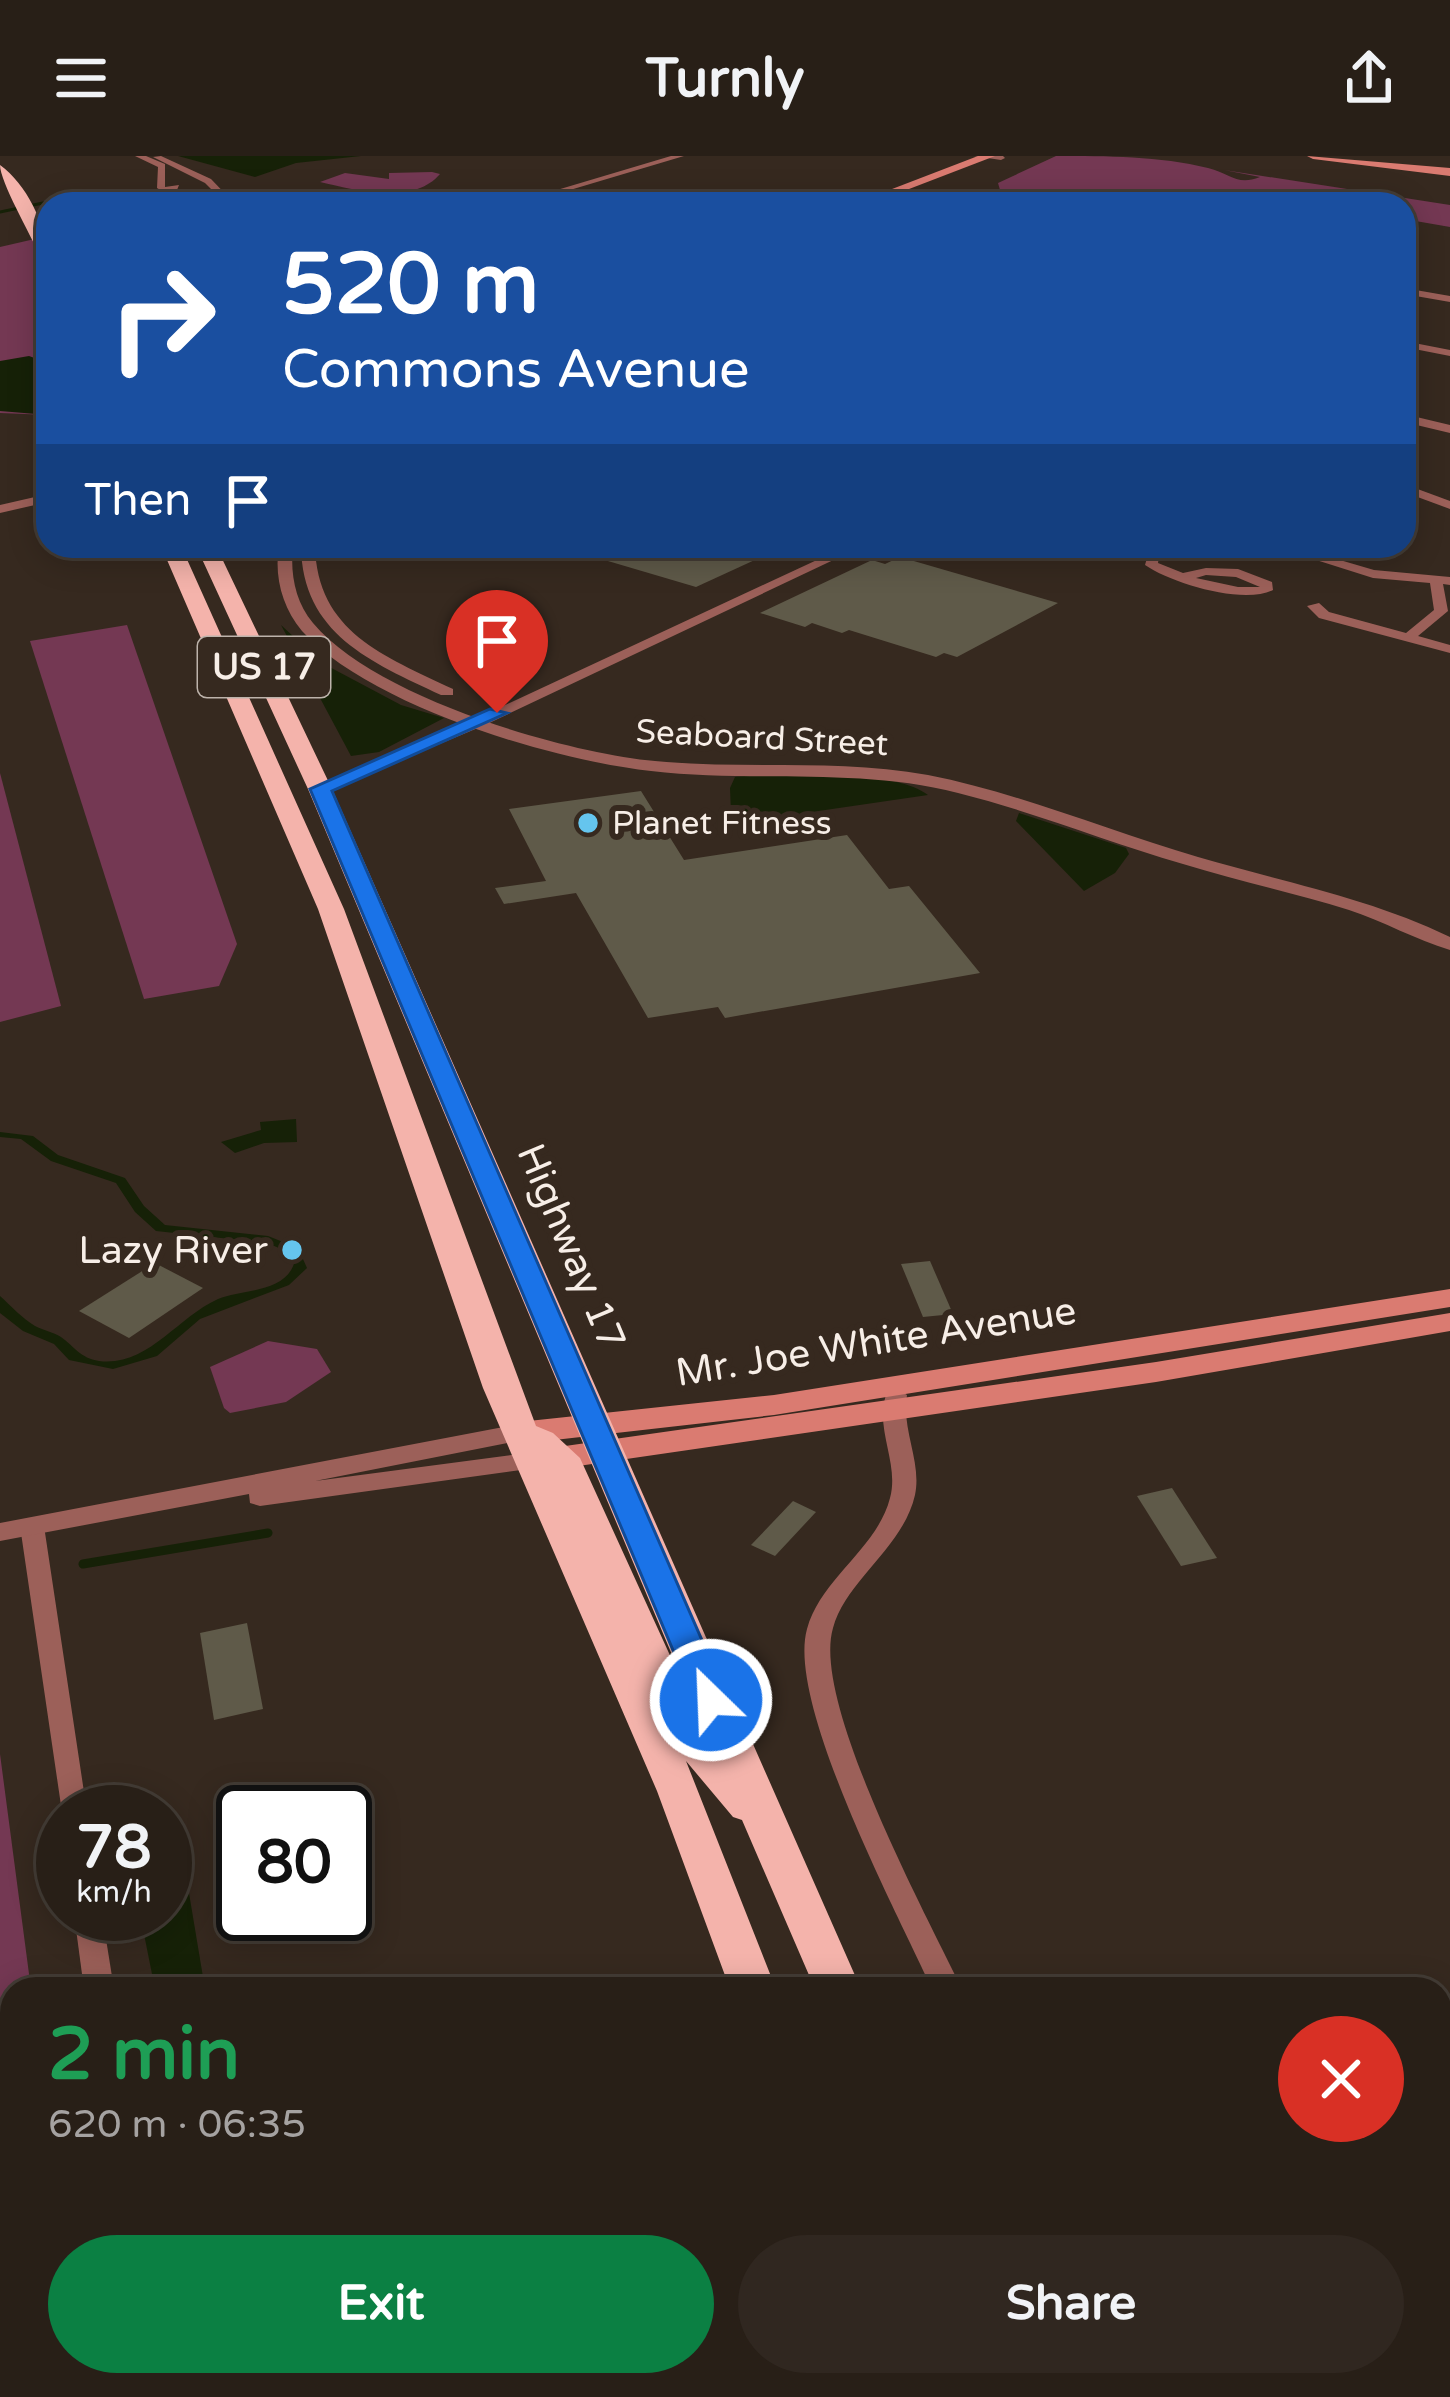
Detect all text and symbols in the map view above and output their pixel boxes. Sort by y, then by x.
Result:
icon: menu [48,45,114,111]
icon: share [1336,45,1402,111]
text: Turnly [646,46,804,111]
text: 520 m [282,235,539,336]
icon: right [84,240,240,396]
text: Commons Avenue [282,337,750,402]
icon: arrive [215,468,281,534]
text: Then [84,474,191,528]
pin [446,590,548,713]
icon: arrive [464,608,530,674]
road number: US 17 [198,637,330,697]
street label: Seaboard Street [635,712,889,764]
place label: Planet Fitness [612,804,832,843]
marker: Planet Fitness [575,810,601,836]
street label: Highway 17 [507,1137,635,1357]
place label: Lazy River [78,1227,268,1274]
marker: Lazy River [279,1237,305,1263]
street label: Mr. Joe White Avenue [672,1287,1080,1397]
position arrow [648,1637,774,1763]
speed limit sign: 80 [216,1785,372,1941]
text: 78 [76,1812,152,1884]
text: km/h [76,1874,152,1911]
text: 2 min [48,2012,240,2099]
button: close [1278,2016,1404,2142]
text: 620 m · 06:35 [48,2101,306,2148]
button: Exit [48,2235,714,2373]
button: Share [738,2235,1404,2373]

